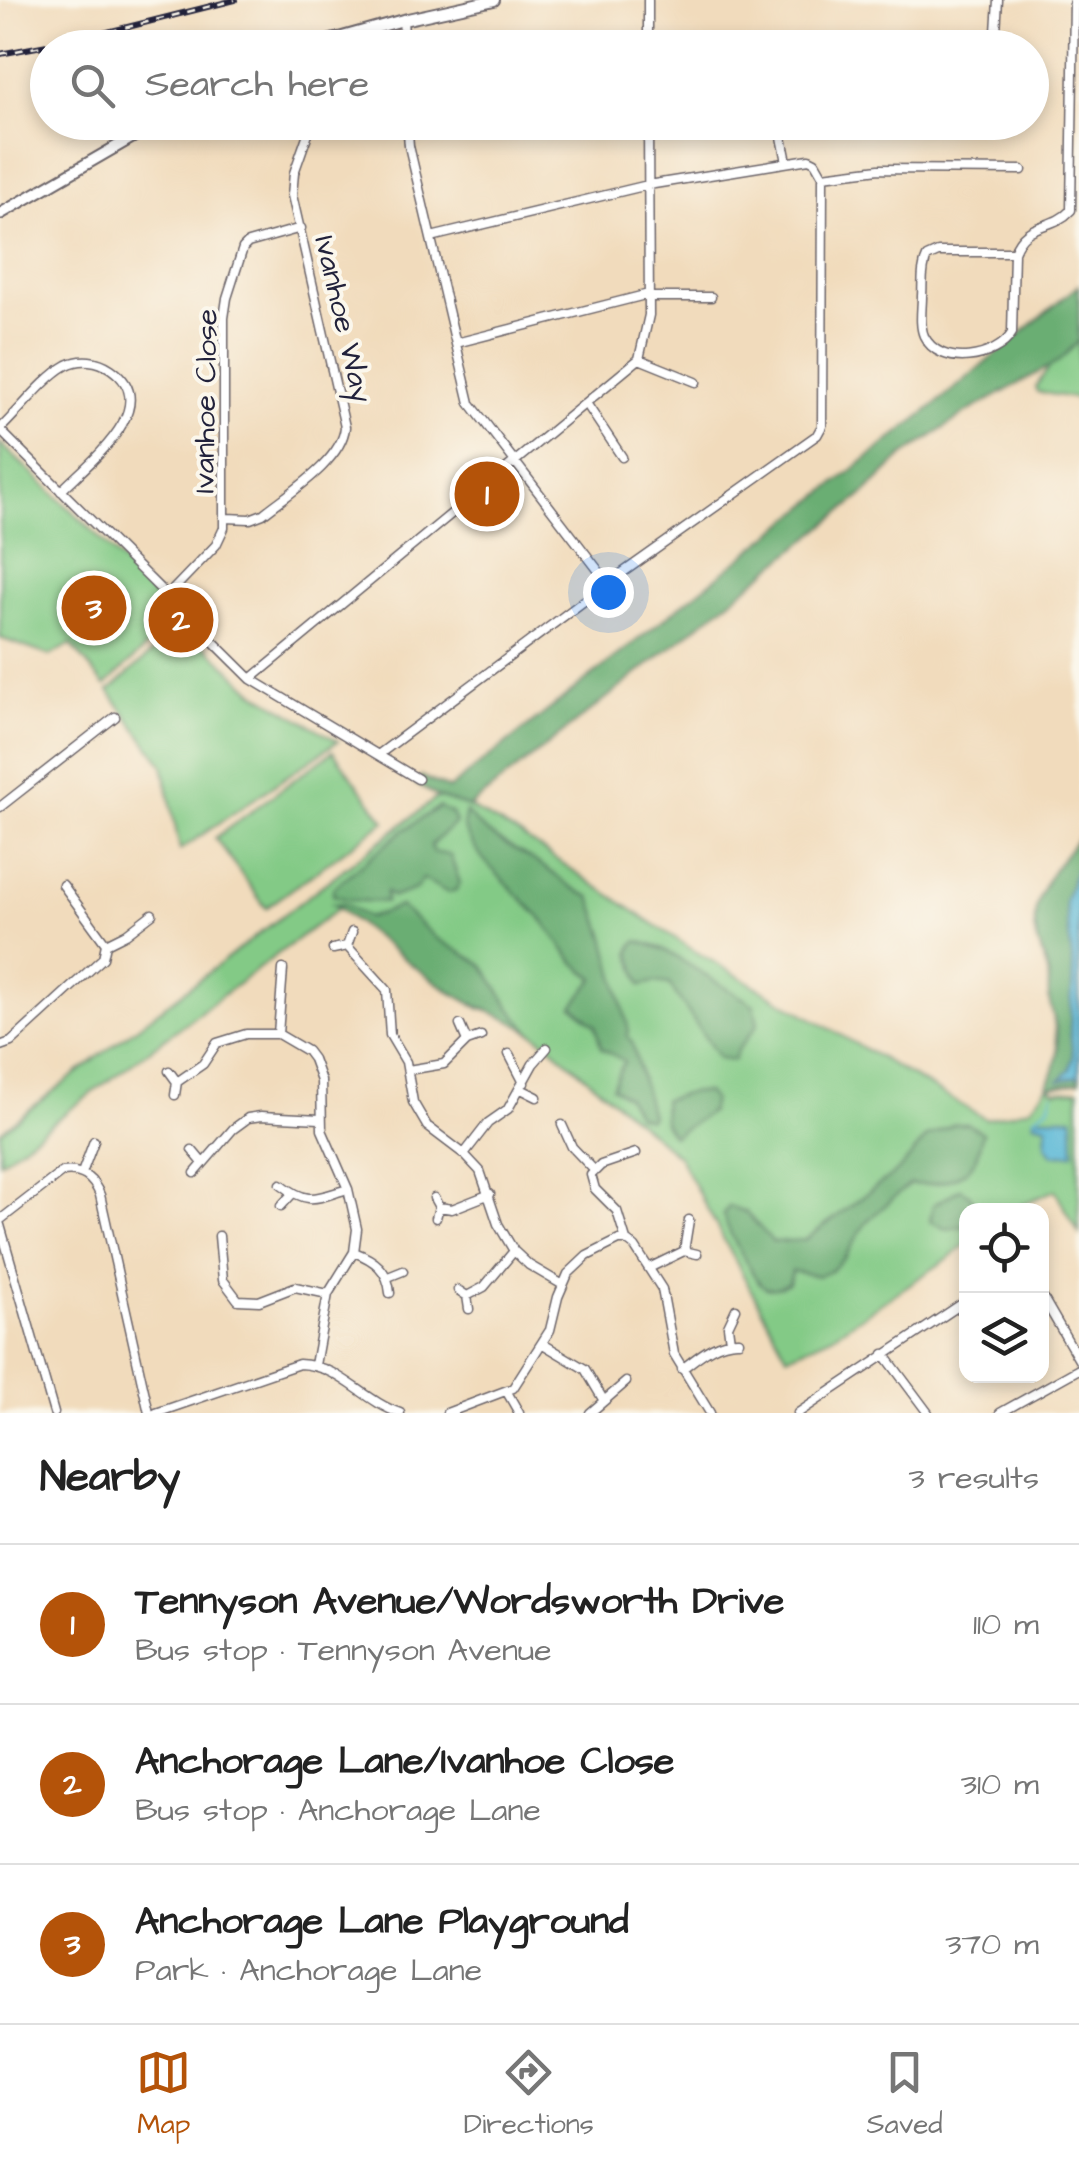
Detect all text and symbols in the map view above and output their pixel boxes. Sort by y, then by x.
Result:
search box [30,30,1049,140]
icon: search [65,58,120,113]
text: Search here [145,59,369,111]
street label: Ivanhoe Way [302,232,383,407]
street label: Ivanhoe Close [183,308,229,494]
pin: 1 [454,456,520,532]
your location [583,567,634,618]
pin: 3 [62,570,126,646]
pin: 2 [148,582,214,658]
map controls [959,1203,1049,1383]
button: locate [959,1203,1049,1293]
button: layers [959,1293,1049,1383]
text: Nearby [40,1449,180,1507]
text: 3 results [909,1456,1039,1501]
text: Tennyson Avenue/Wordsworth Drive [135,1576,784,1628]
text: 1 [70,1602,75,1647]
text: 110 m [973,1602,1039,1647]
text: Bus stop · Tennyson Avenue [135,1628,551,1673]
text: Anchorage Lane/Ivanhoe Close [135,1736,674,1788]
text: 2 [63,1762,82,1807]
text: 310 m [961,1762,1039,1807]
text: Bus stop · Anchorage Lane [135,1788,541,1833]
text: Anchorage Lane Playground [135,1896,629,1948]
text: 3 [64,1922,81,1967]
text: 370 m [945,1922,1039,1967]
text: Park · Anchorage Lane [135,1948,482,1993]
tab: Map [136,2045,191,2144]
tab: Directions [464,2045,594,2144]
tab: Saved [866,2045,943,2144]

